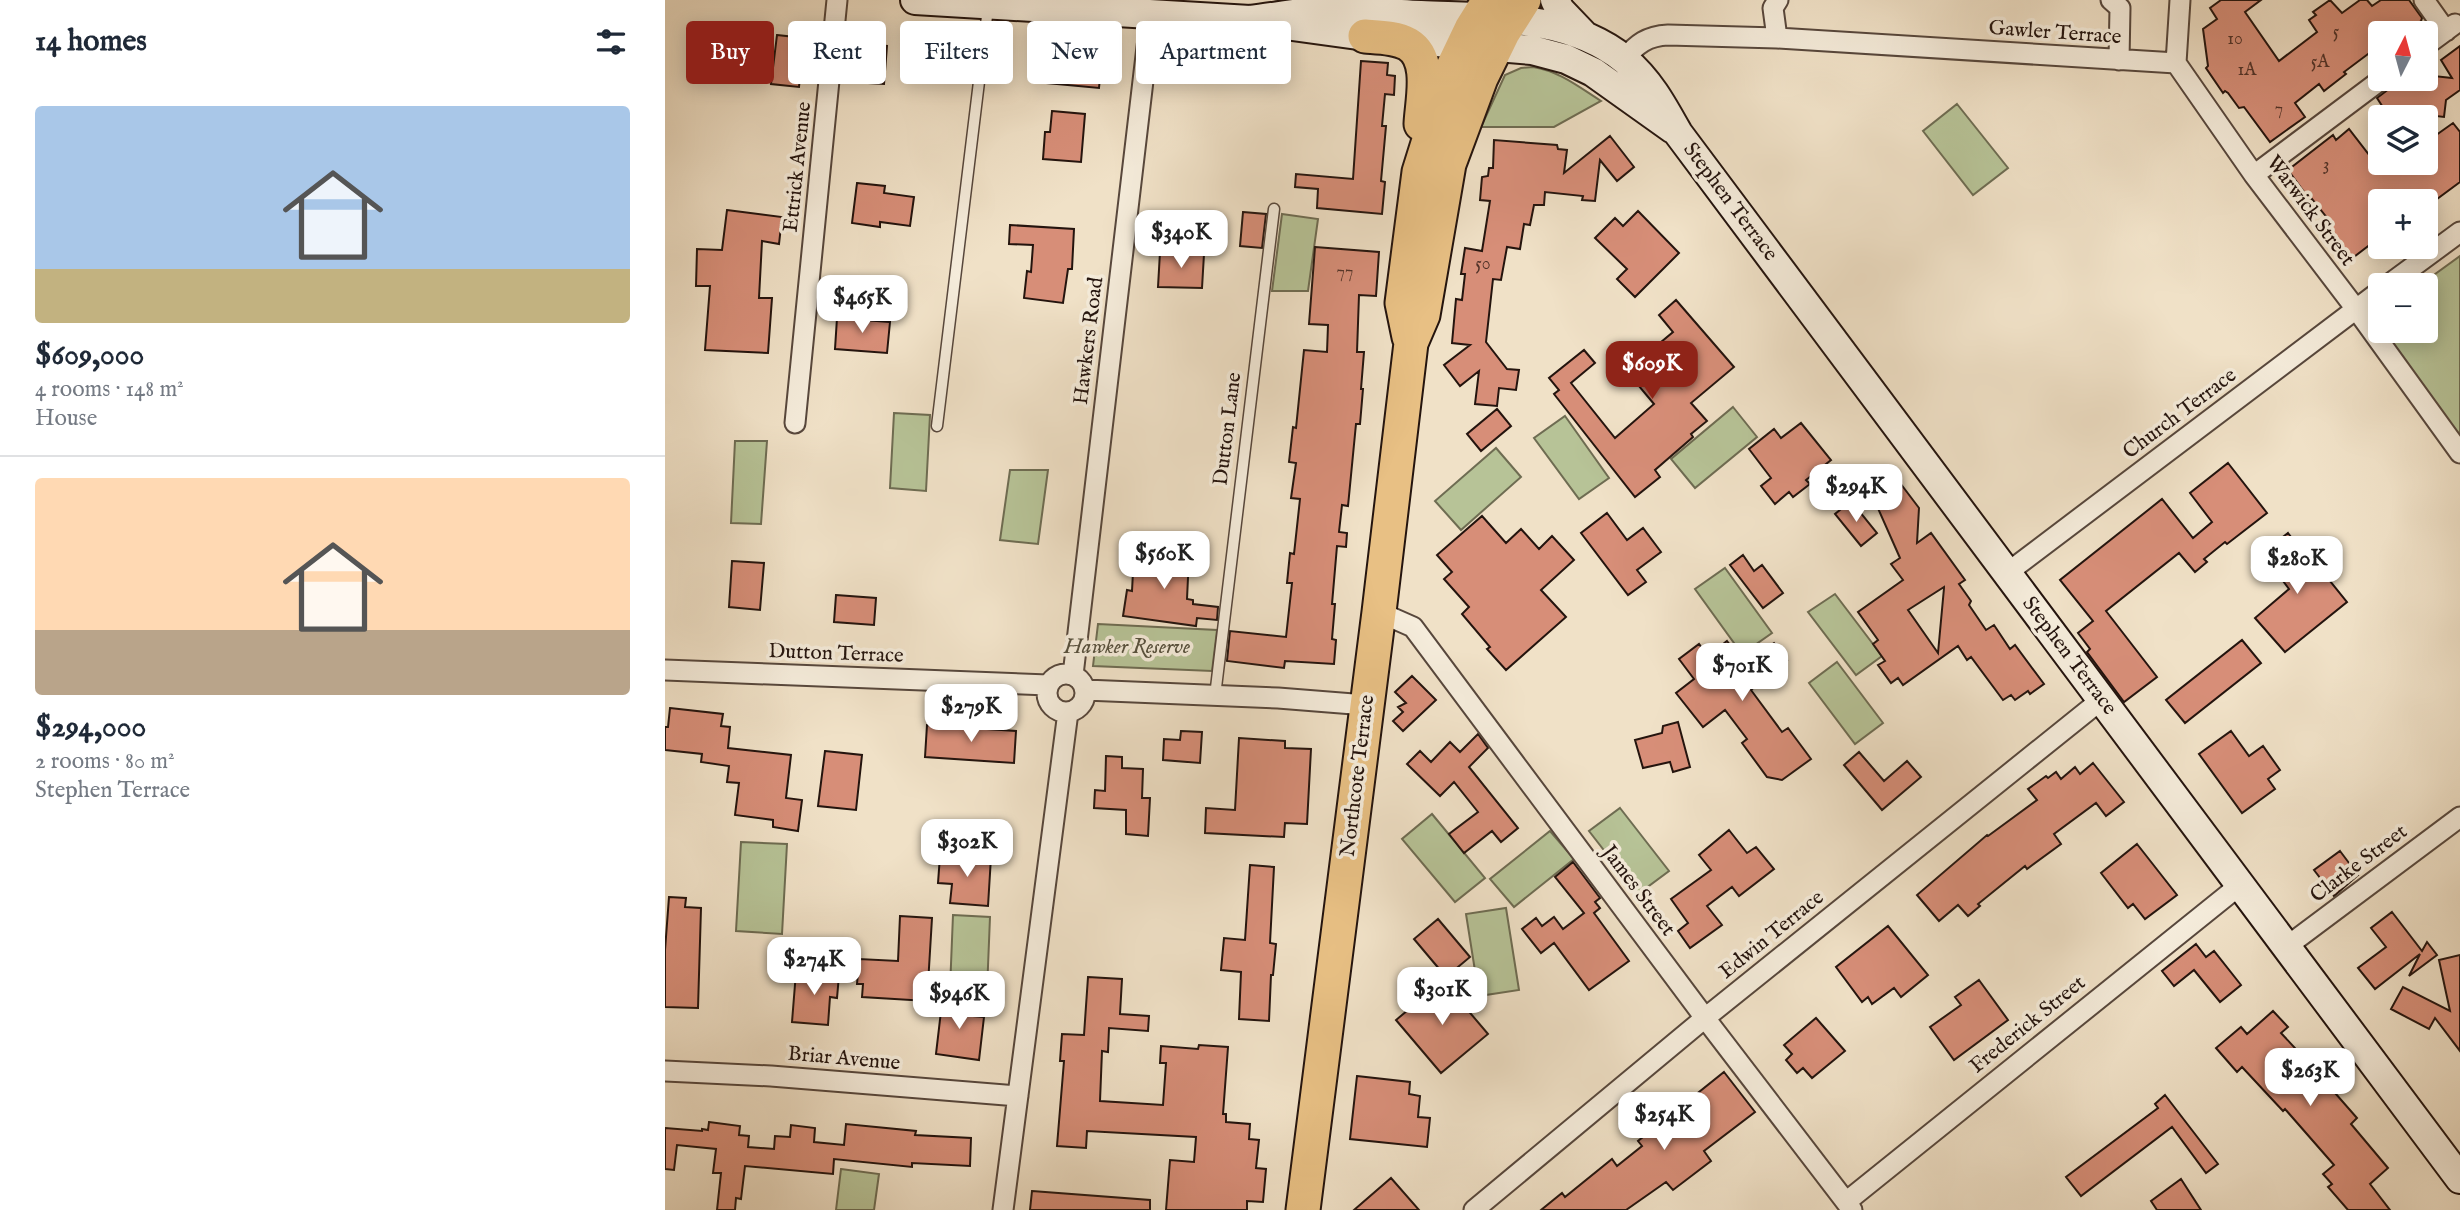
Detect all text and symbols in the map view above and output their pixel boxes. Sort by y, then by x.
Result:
street label: Gawler Terrace [1988,15,2123,51]
chip: Buy [686,21,774,84]
chip: Rent [788,21,886,84]
chip: Filters [900,21,1013,84]
chip: New [1027,21,1122,84]
chip: Apartment [1136,21,1291,84]
house number: 5 [2333,21,2340,44]
north arrow [2368,21,2438,91]
map controls [2368,21,2438,343]
text: 14 homes [35,23,147,61]
icon: filters [592,23,630,61]
house number: 10 [2227,28,2243,51]
house number: 5A [2311,51,2330,74]
house number: 1A [2238,59,2257,82]
house number: 7 [2275,98,2283,121]
street label: Ettrick Avenue [778,100,818,234]
button: layers [2368,105,2438,175]
street label: Stephen Terrace [1677,137,1784,267]
street label: Warwick Street [2260,150,2360,272]
icon: home [270,152,396,278]
house number: 3 [2323,154,2329,177]
button: + [2368,189,2438,259]
pin: $340K [1132,210,1230,270]
text: $340K [1151,218,1211,247]
house number: 50 [1475,253,1491,276]
house number: 77 [1337,261,1353,284]
button: − [2368,273,2438,343]
street label: Hawkers Road [1068,275,1110,406]
pin: $465K [813,276,911,335]
text: $465K [833,283,891,312]
text: $609,000 [35,337,144,375]
pin: $609K [1603,342,1701,401]
text: $609K [1622,349,1682,378]
street label: Church Terrace [2118,362,2243,466]
street label: Dutton Lane [1208,370,1248,487]
text: 4 rooms · 148 m² [35,375,184,404]
text: House [35,404,97,433]
pin: $294K [1807,464,1905,524]
text: $294K [1825,472,1887,501]
icon: home [270,524,396,650]
pin: $560K [1115,532,1213,591]
pin: $280K [2248,536,2346,596]
text: $560K [1135,539,1193,568]
text: $280K [2267,544,2327,573]
street label: Stephen Terrace [2016,591,2123,721]
park label: Hawker Reserve [1063,634,1190,661]
street label: Dutton Terrace [768,638,904,670]
pin: $701K [1693,644,1791,703]
text: $701K [1712,651,1772,680]
pin: $279K [922,684,1020,744]
text: $279K [941,692,1001,721]
street label: Northcote Terrace [1335,693,1381,859]
text: $294,000 [35,709,146,747]
text: 2 rooms · 80 m² [35,747,175,776]
text: Stephen Terrace [35,776,190,805]
street label: Clarke Street [2305,819,2413,909]
pin: $302K [918,820,1016,879]
text: $302K [937,827,997,856]
street label: James Street [1594,839,1681,942]
street label: Edwin Terrace [1714,884,1830,985]
pin: $274K [765,937,863,997]
text: $274K [783,945,845,974]
pin: $301K [1393,968,1491,1027]
street label: Frederick Street [1965,970,2091,1080]
pin: $946K [910,972,1008,1031]
text: $301K [1413,975,1471,1004]
text: $946K [929,979,989,1008]
street label: Briar Avenue [787,1041,902,1077]
pin: $263K [2261,1048,2359,1108]
text: $263K [2281,1056,2339,1085]
pin: $254K [1615,1092,1713,1152]
text: $254K [1634,1100,1694,1129]

